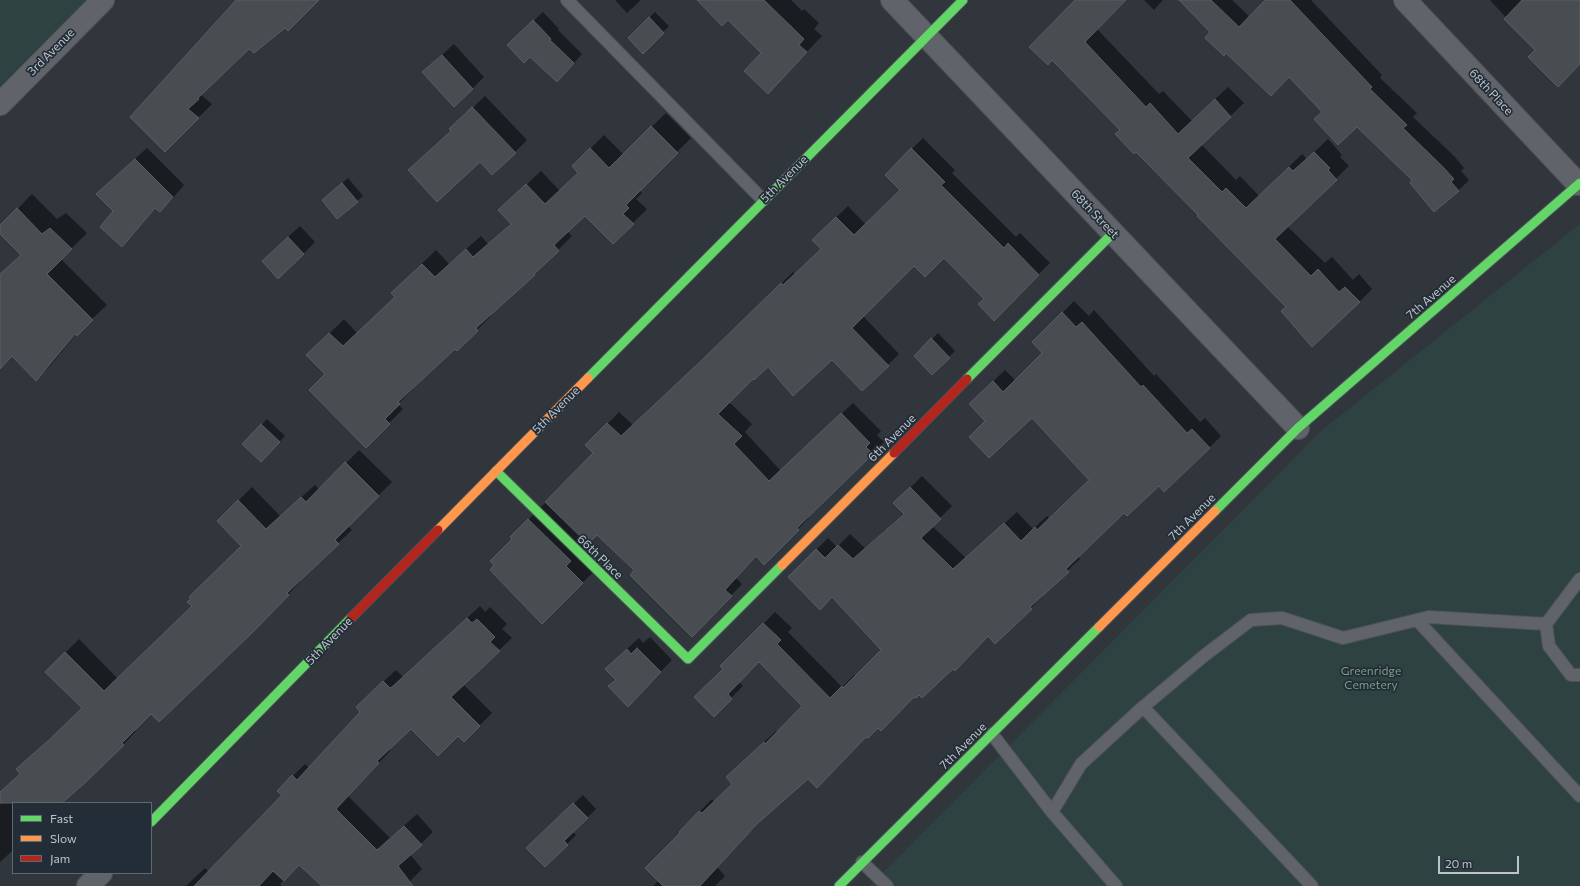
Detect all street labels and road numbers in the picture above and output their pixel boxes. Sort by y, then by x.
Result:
street label: 3rd Avenue [24,25,78,79]
street label: 68th Place [1466,66,1516,118]
street label: 5th Avenue [757,152,811,206]
street label: 68th Street [1068,186,1122,242]
street label: 7th Avenue [1403,272,1459,322]
street label: 5th Avenue [529,383,583,437]
street label: 6th Avenue [865,411,919,465]
street label: 7th Avenue [1166,491,1218,543]
street label: 66th Place [574,532,626,582]
street label: 5th Avenue [303,614,355,668]
street label: 7th Avenue [937,720,989,772]

